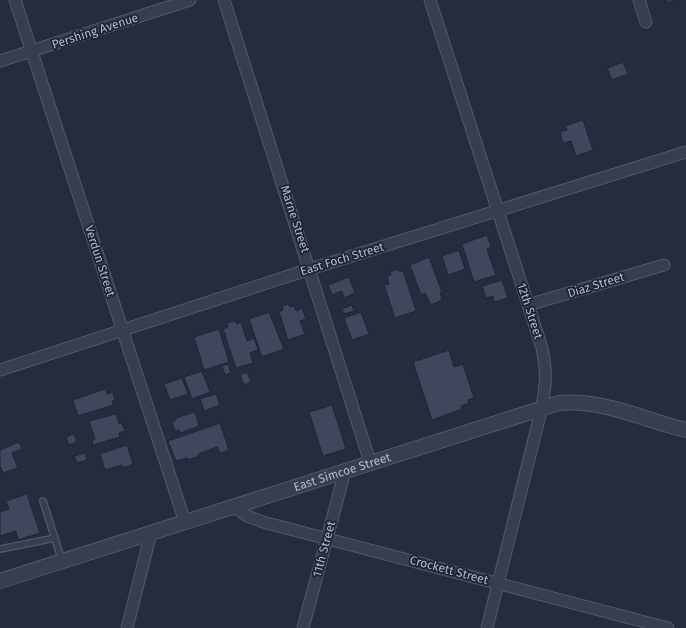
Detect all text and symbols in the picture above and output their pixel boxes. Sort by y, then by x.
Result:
street label: Pershing Avenue [50,10,140,52]
street label: Marne Street [278,184,313,255]
street label: Verdun Street [82,224,118,299]
street label: East Foch Street [298,239,386,278]
street label: Diaz Street [566,270,627,300]
street label: 12th Street [514,281,546,341]
street label: East Simcoe Street [292,450,393,494]
street label: 11th Street [310,519,338,578]
street label: Crockett Street [408,553,490,587]

